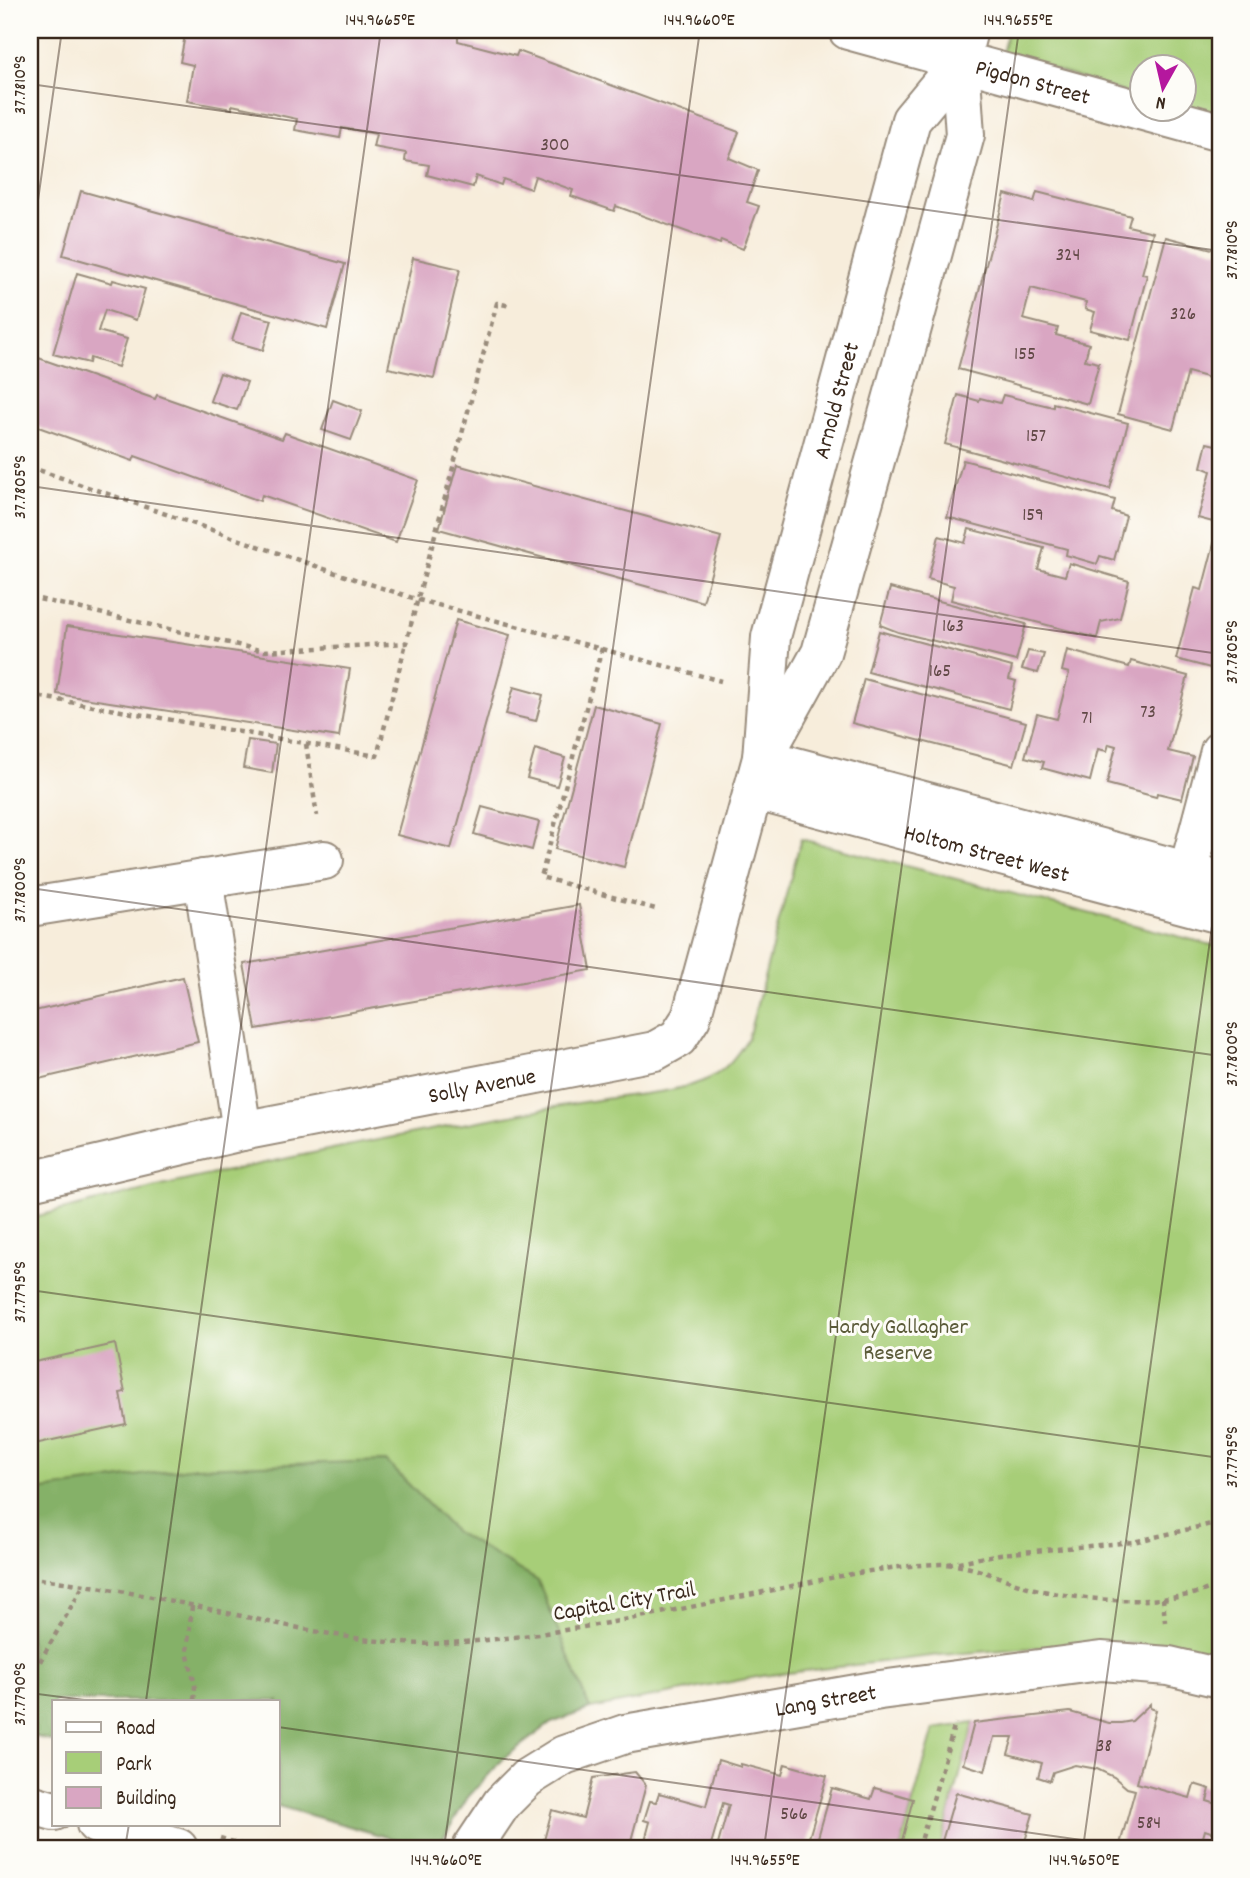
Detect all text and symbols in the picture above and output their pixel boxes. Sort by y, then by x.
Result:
text: 144.9665°E [345,9,415,34]
text: 144.9660°E [663,9,735,34]
text: 144.9655°E [983,9,1053,34]
north arrow [1128,52,1198,122]
street label: Pigdon Street [971,53,1093,116]
text: 37.7810°S [9,55,34,115]
text: N [1155,87,1168,115]
house number: 300 [540,133,570,160]
text: 37.7810°S [1221,220,1246,280]
house number: 324 [1056,243,1080,270]
house number: 326 [1170,302,1196,329]
street label: Arnold Street [807,339,870,463]
house number: 155 [1014,342,1036,369]
house number: 157 [1026,424,1046,451]
text: 37.7805°S [9,455,34,519]
house number: 159 [1022,503,1044,530]
house number: 163 [942,614,964,641]
text: 37.7805°S [1221,620,1246,684]
house number: 165 [929,659,951,686]
house number: 73 [1140,700,1156,727]
house number: 71 [1081,706,1093,733]
street label: Holtom Street West [900,818,1072,893]
text: 37.7800°S [9,857,34,923]
text: 37.7800°S [1221,1021,1246,1087]
street label: Solly Avenue [426,1061,539,1115]
text: 37.7795°S [9,1261,34,1323]
park label: Hardy Gallagher Reserve [828,1312,968,1371]
text: 37.7795°S [1221,1426,1246,1488]
street label: Capital City Trail [551,1575,699,1632]
text: 37.7790°S [9,1662,34,1726]
street label: Lang Street [773,1678,879,1728]
legend [52,1700,280,1826]
text: Road [116,1715,155,1745]
house number: 38 [1096,1734,1112,1761]
text: Park [116,1751,152,1781]
text: Building [116,1785,176,1815]
house number: 566 [780,1802,808,1829]
house number: 584 [1137,1811,1161,1838]
text: 144.9660°E [410,1849,482,1874]
text: 144.9655°E [730,1849,800,1874]
text: 144.9650°E [1048,1849,1120,1874]

